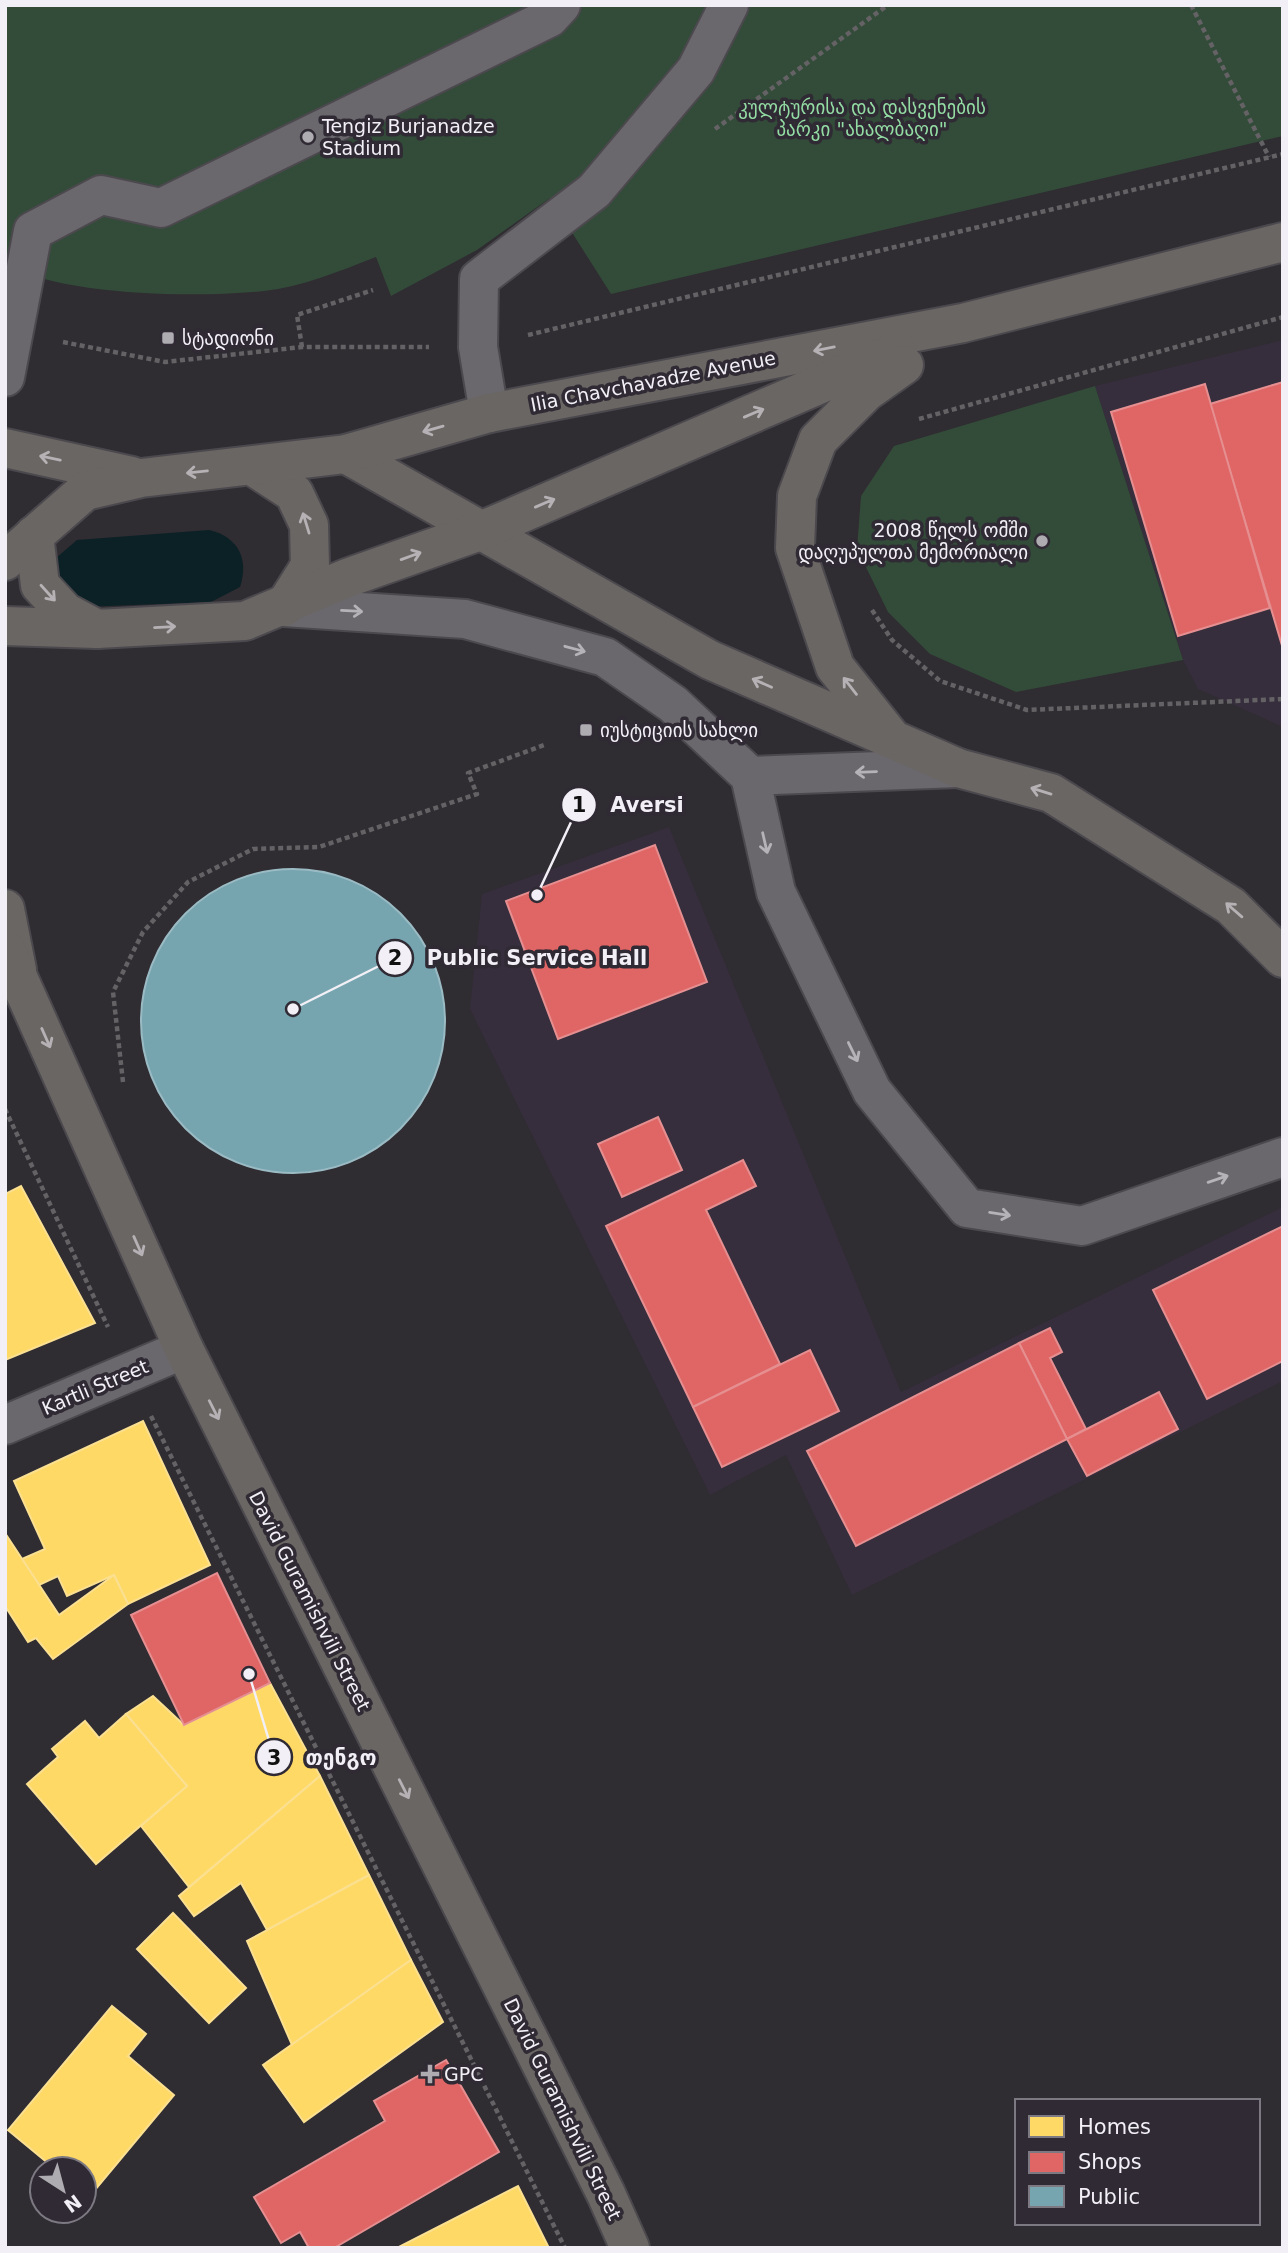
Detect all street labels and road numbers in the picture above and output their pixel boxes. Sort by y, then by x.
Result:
street label: Ilia Chavchavadze Avenue [528,346,778,416]
street label: Kartli Street [39,1355,151,1419]
street label: David Guramishvili Street [245,1487,375,1715]
street label: David Guramishvili Street [500,1995,626,2223]

